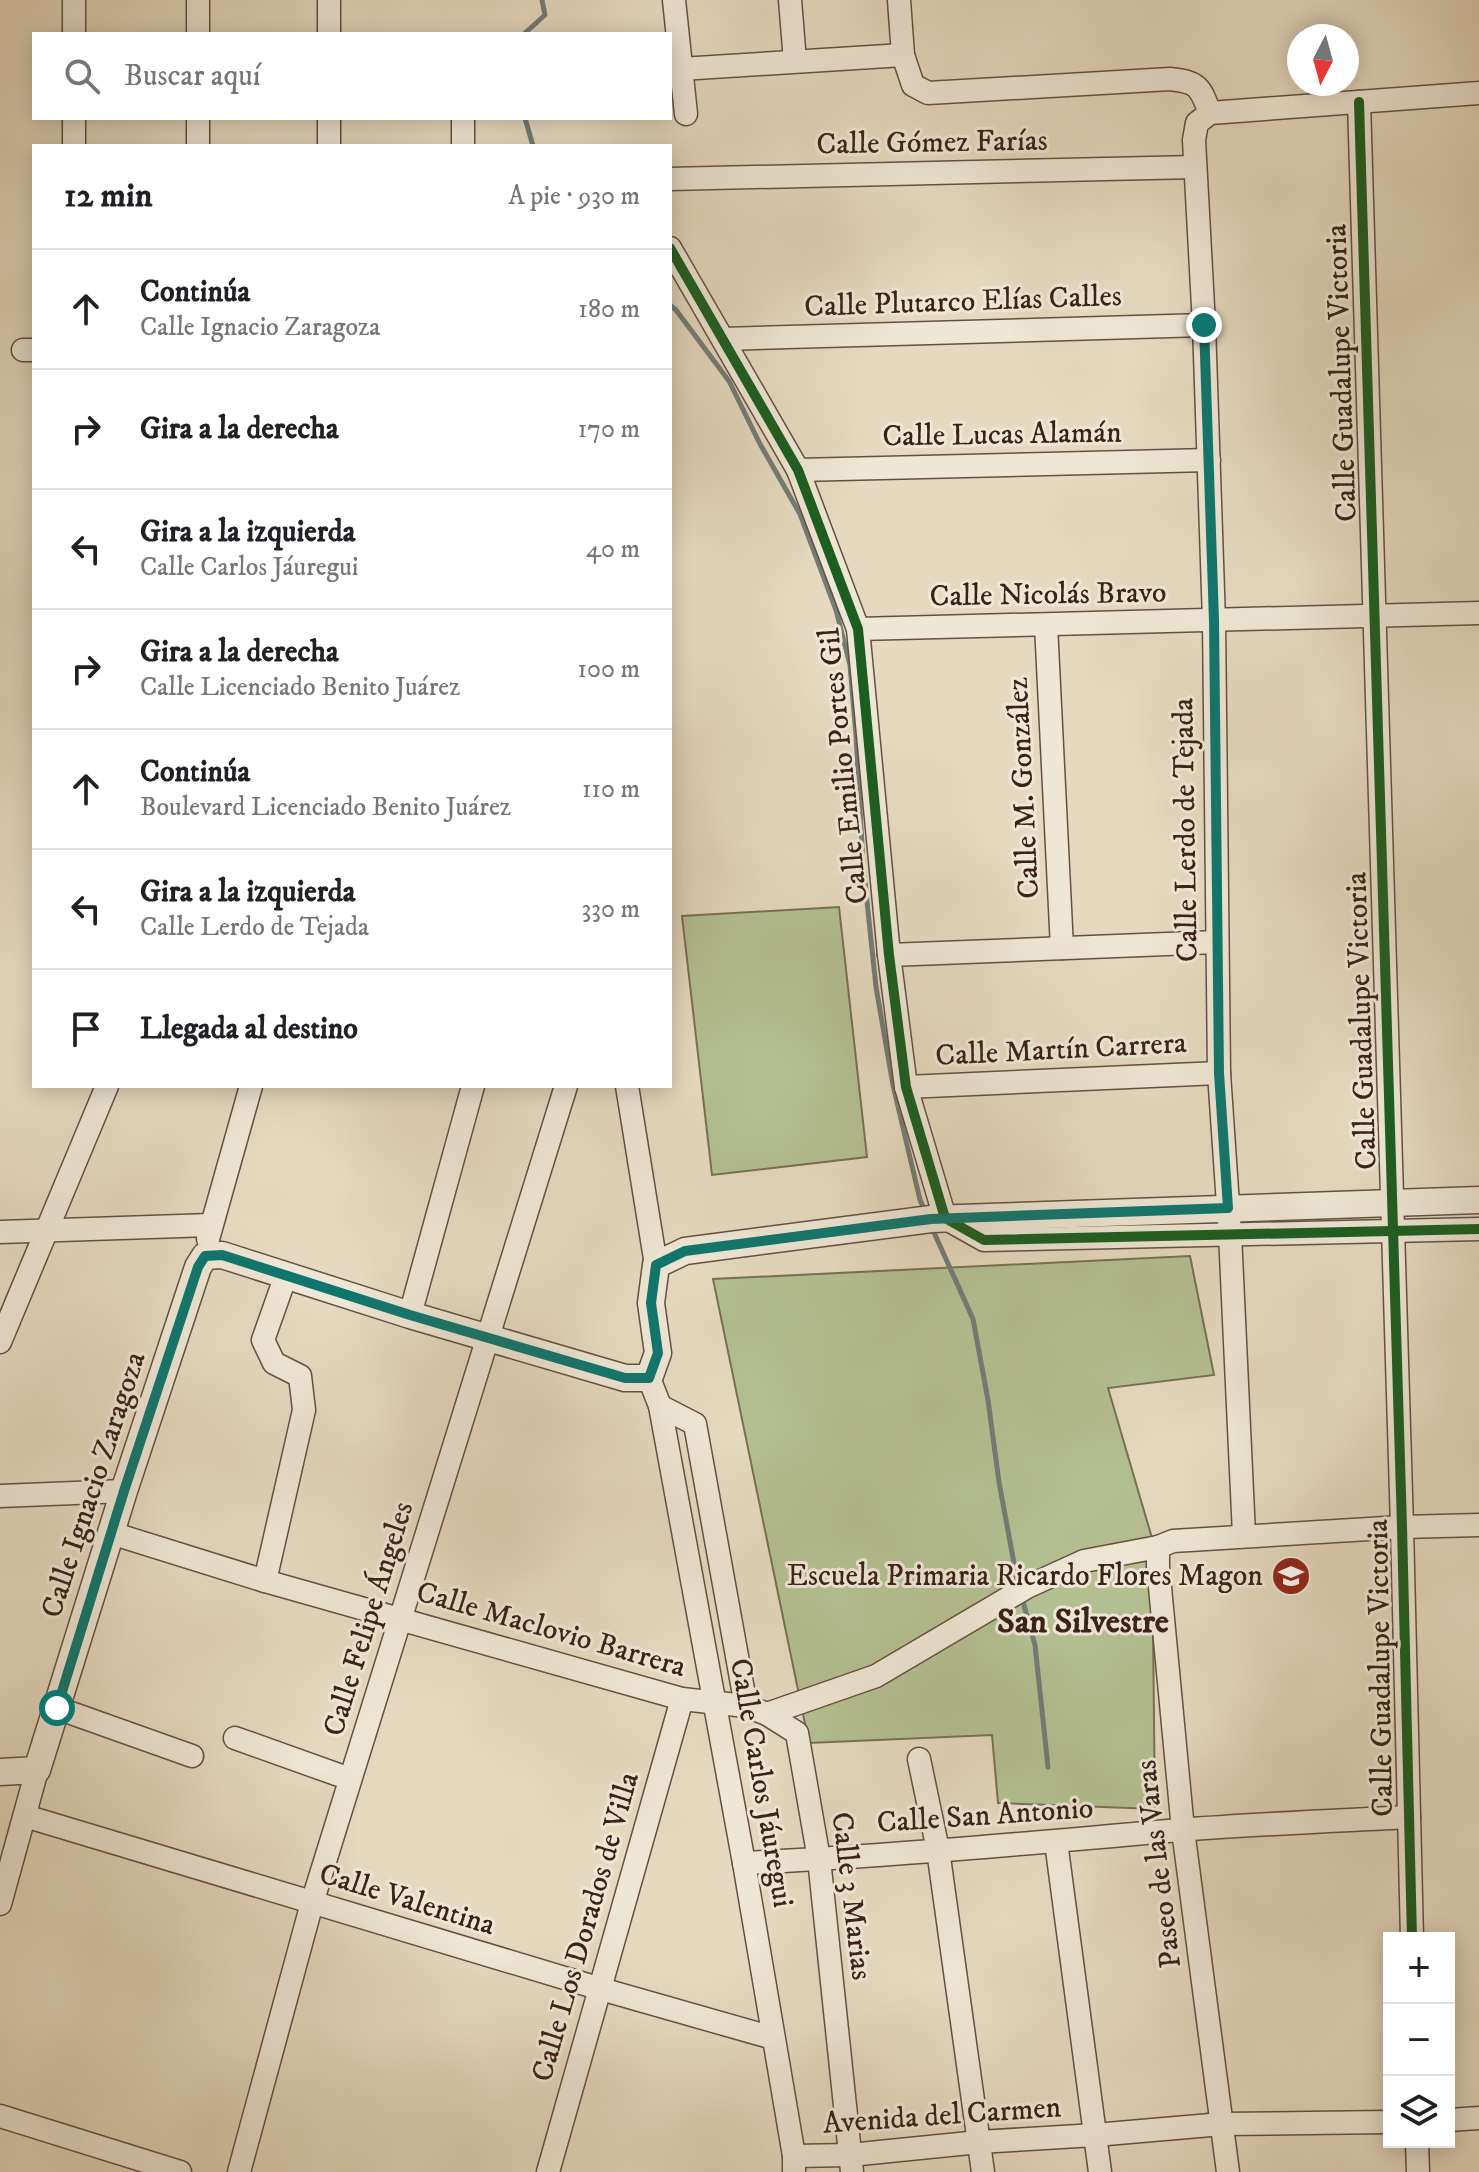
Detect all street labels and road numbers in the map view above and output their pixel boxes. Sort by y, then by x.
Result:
street label: Calle Gómez Farías [816,122,1048,164]
street label: Calle Guadalupe Victoria [1318,223,1366,522]
street label: Calle Plutarco Elías Calles [804,278,1122,326]
street label: Calle Lucas Alamán [882,414,1122,456]
street label: Calle Nicolás Bravo [929,574,1167,616]
street label: Calle Emilio Portes Gil [811,626,877,906]
street label: Calle M. González [1000,676,1048,900]
street label: Calle Lerdo de Tejada [1165,697,1207,962]
street label: Calle Guadalupe Victoria [1338,871,1386,1170]
street label: Calle Martín Carrera [934,1025,1188,1075]
street label: Calle Ignacio Zaragoza [34,1347,155,1623]
street label: Calle Felipe Ángeles [314,1497,422,1741]
street label: Calle Guadalupe Victoria [1360,1519,1402,1817]
street label: Calle Maclovio Barrera [412,1574,690,1686]
street label: Calle Carlos Jáuregui [721,1656,801,1910]
street label: Paseo de las Varas [1128,1758,1190,1970]
street label: Calle Los Dorados de Villa [524,1768,648,2086]
street label: Calle San Antonio [876,1790,1094,1842]
street label: Calle 3 Marias [822,1810,880,1982]
street label: Calle Valentina [315,1856,500,1944]
street label: Avenida del Carmen [822,2089,1063,2143]

